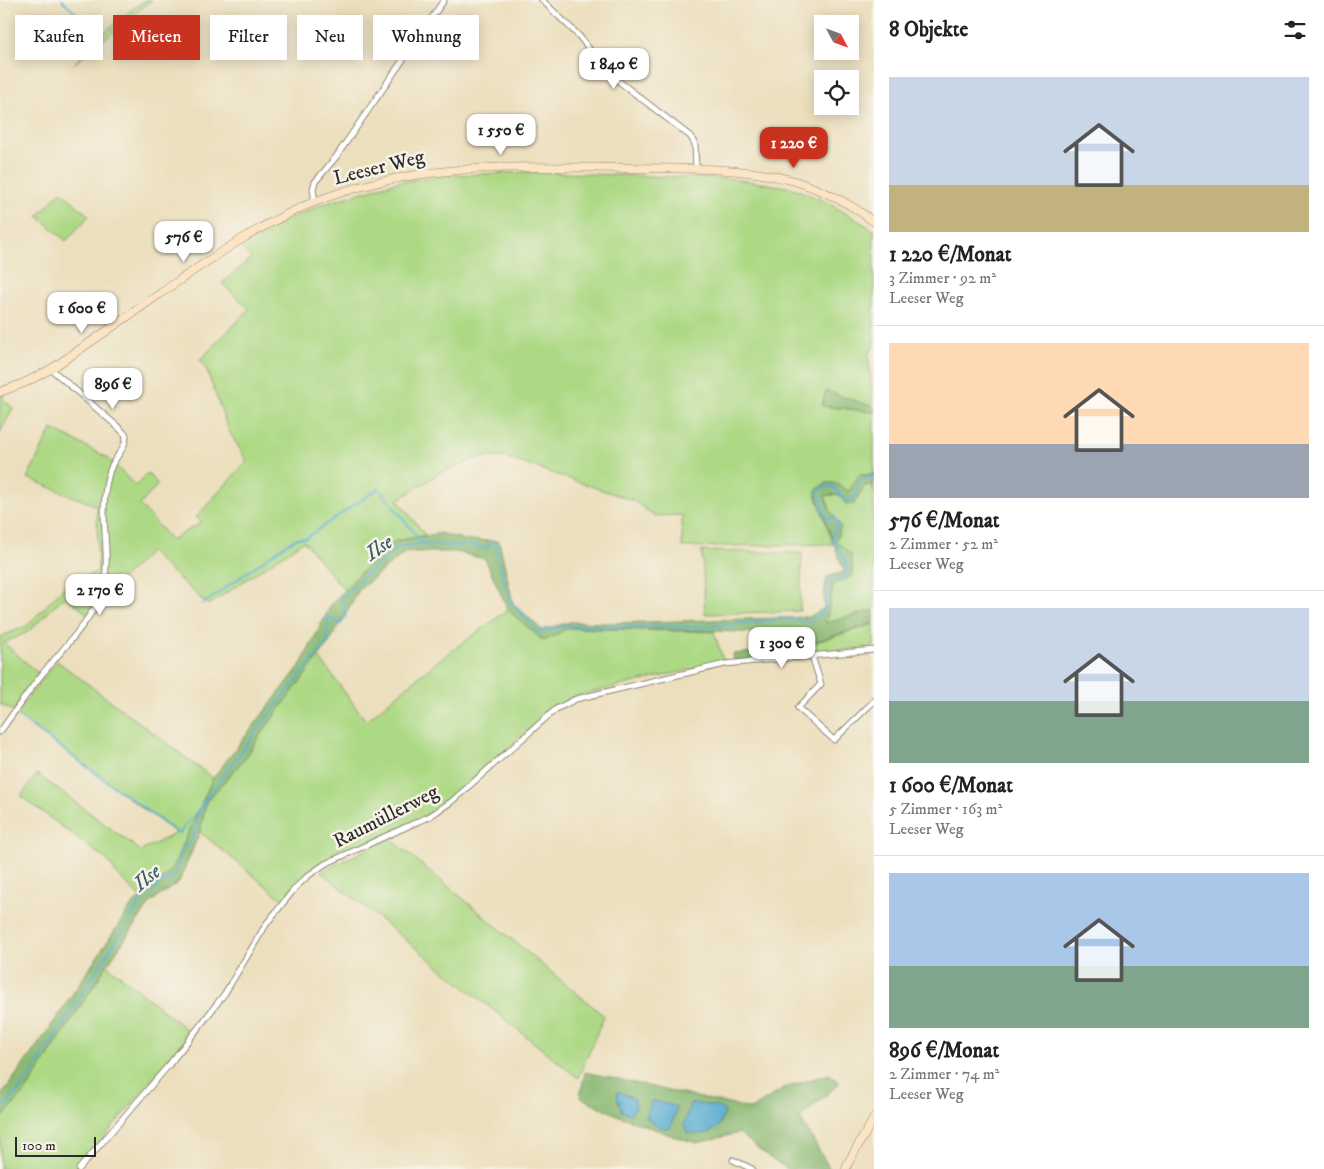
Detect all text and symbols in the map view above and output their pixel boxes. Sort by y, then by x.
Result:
chip: Kaufen [15,15,103,60]
chip: Mieten [113,15,200,60]
chip: Filter [210,15,287,60]
chip: Neu [297,15,363,60]
chip: Wohnung [373,15,479,60]
north arrow [814,15,859,60]
map controls [814,15,859,115]
icon: filters [1281,16,1309,44]
text: 8 Objekte [889,17,968,43]
pin: 1 840 € [568,48,660,90]
text: 1 840 € [590,54,638,74]
button: locate [814,70,859,115]
icon: home [1054,110,1144,200]
pin: 1 550 € [455,114,547,156]
text: 1 550 € [478,120,524,140]
pin: 1 220 € [748,126,840,169]
text: 1 220 € [771,133,817,153]
street label: Leeser Weg [331,145,427,191]
pin: 576 € [149,220,219,263]
text: 576 € [165,227,203,247]
text: 1 220 €/Monat [889,242,1011,268]
text: 3 Zimmer · 92 m² [889,268,996,288]
text: Leeser Weg [889,288,963,308]
pin: 1 600 € [36,292,128,334]
text: 1 600 € [58,298,106,318]
pin: 896 € [78,368,148,410]
text: 896 € [94,374,132,394]
icon: home [1054,375,1144,465]
text: 576 €/Monat [889,508,1000,534]
water label: Ilse [358,529,399,568]
text: 2 Zimmer · 52 m² [889,534,998,554]
text: Leeser Weg [889,554,963,574]
pin: 2 170 € [54,574,146,616]
text: 2 170 € [76,580,124,600]
pin: 1 300 € [736,626,828,669]
text: 1 300 € [759,633,805,653]
icon: home [1054,640,1144,730]
text: 1 600 €/Monat [889,773,1013,799]
street label: Raumüllerweg [329,780,443,854]
text: 5 Zimmer · 163 m² [889,799,1002,819]
text: Leeser Weg [889,819,963,839]
water label: Ilse [126,858,167,898]
icon: home [1054,905,1144,995]
text: 896 €/Monat [889,1038,999,1064]
text: 2 Zimmer · 74 m² [889,1064,1000,1084]
text: Leeser Weg [889,1084,963,1104]
scale bar [15,1134,96,1157]
text: 100 m [22,1137,56,1155]

